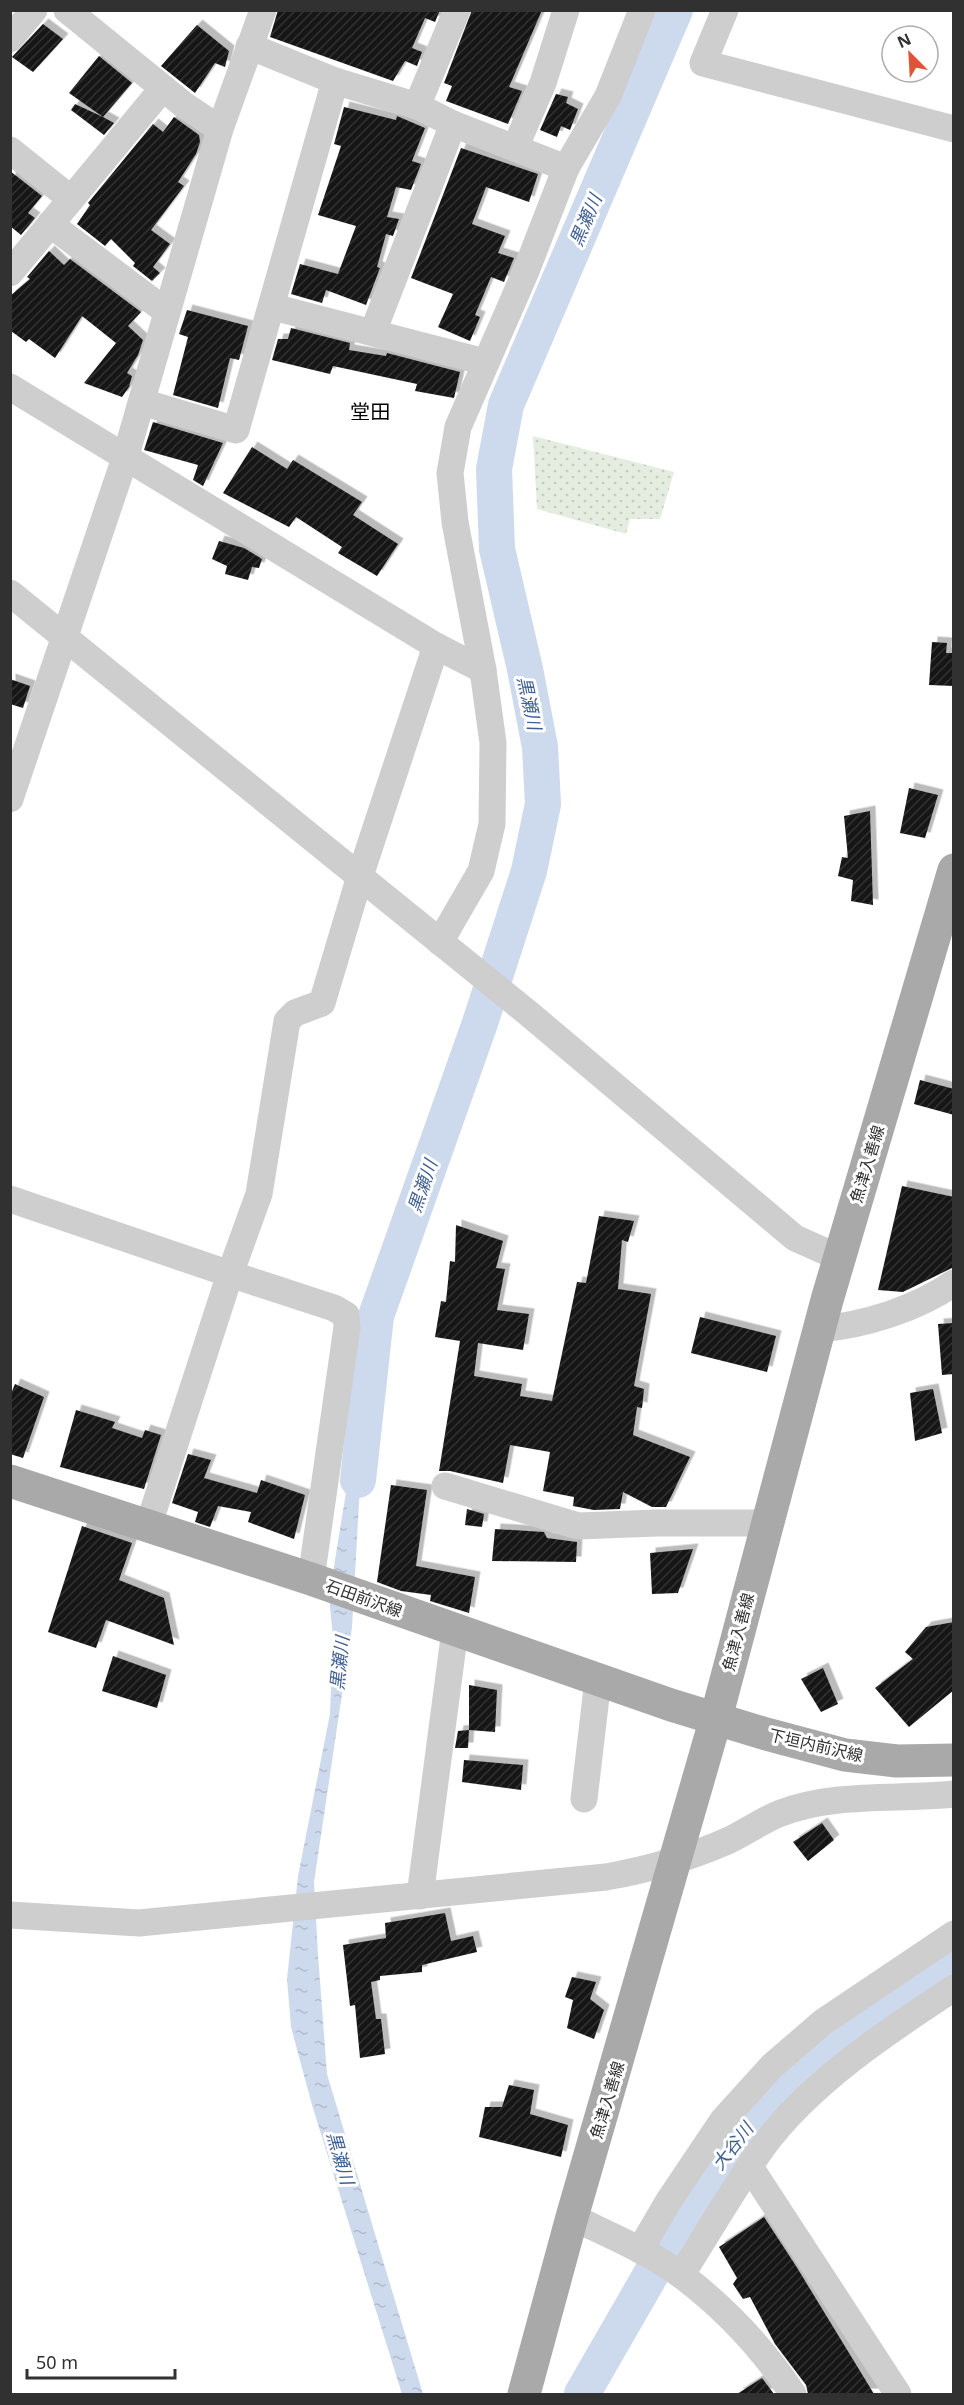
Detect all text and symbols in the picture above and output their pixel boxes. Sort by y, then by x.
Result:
north arrow [880,24,940,84]
text: N [893,28,914,53]
water label: 黒瀬川 [563,189,607,250]
district label: 堂田 [350,398,390,425]
water label: 黒瀬川 [513,674,548,734]
street label: 魚津入善線 [845,1123,889,1205]
water label: 黒瀬川 [402,1155,443,1215]
street label: 石田前沢線 [323,1574,405,1622]
street label: 魚津入善線 [717,1591,759,1673]
water label: 黒瀬川 [324,1633,354,1691]
street label: 下垣内前沢線 [767,1723,865,1767]
street label: 魚津入善線 [585,2059,629,2141]
water label: 大谷川 [706,2116,759,2175]
water label: 黒瀬川 [322,2129,361,2189]
scale bar [27,2342,176,2380]
text: 50 m [36,2350,78,2374]

